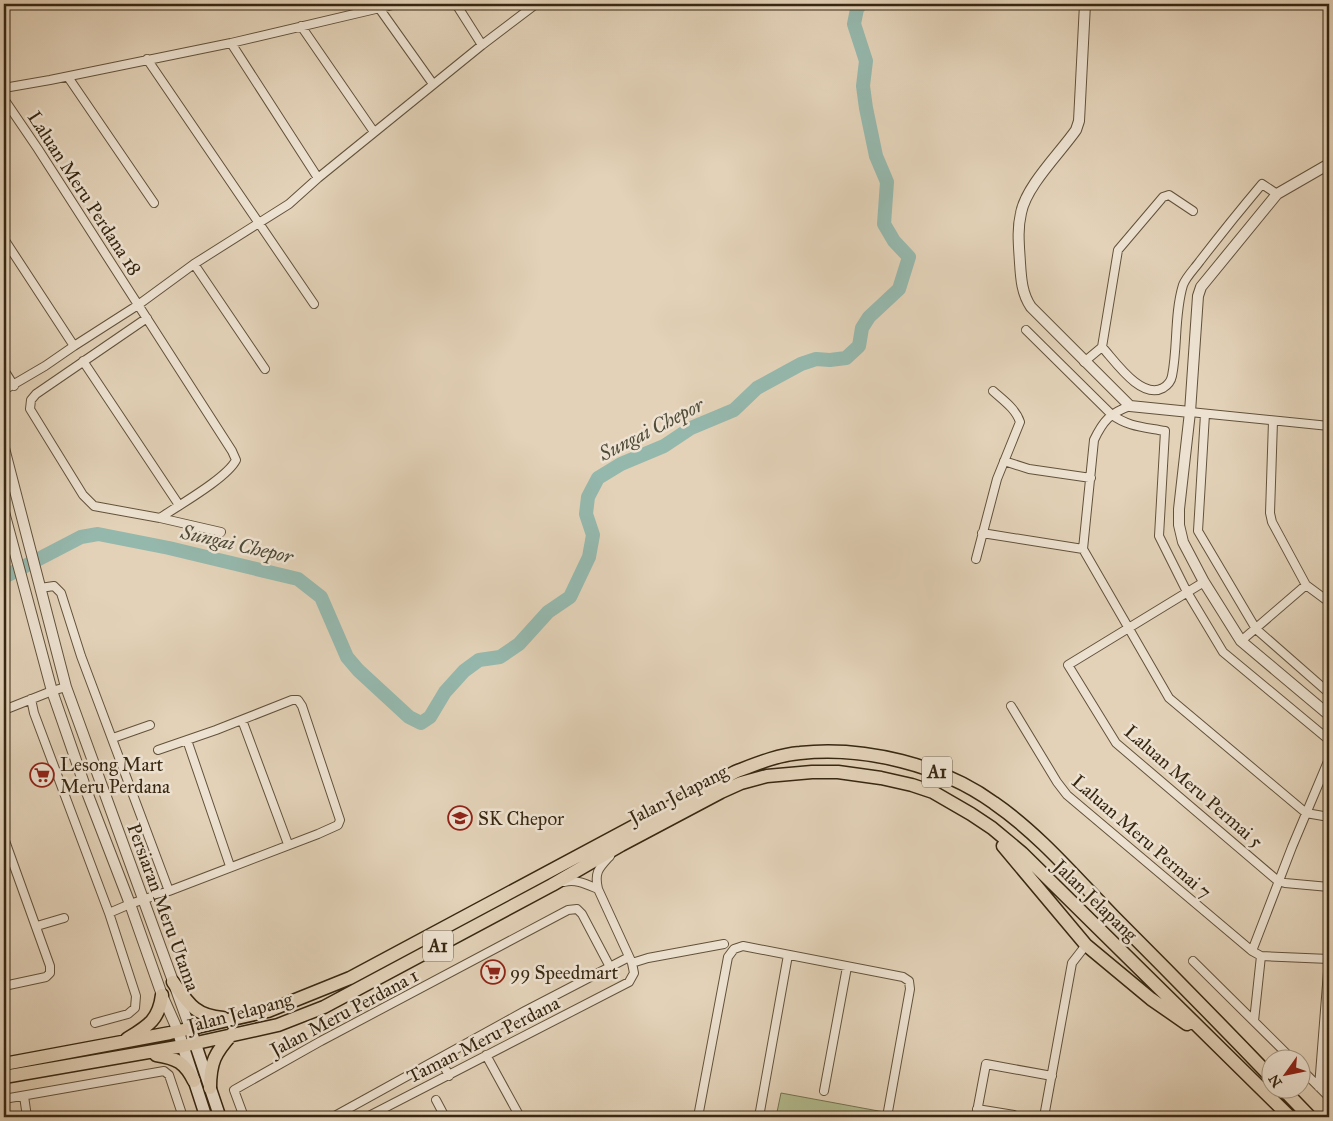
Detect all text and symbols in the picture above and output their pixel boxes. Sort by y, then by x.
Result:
street label: Laluan Meru Perdana 18 [23,107,146,280]
water label: Sungai Chepor [594,392,709,467]
water label: Sungai Chepor [177,519,297,570]
street label: Laluan Meru Permai 5 [1120,720,1268,853]
place label: Lesong Mart Meru Perdana [60,753,171,798]
road number: A1 [922,756,952,788]
street label: Jalan Jelapang [623,760,732,831]
supermarket icon: Lesong Mart Meru Perdana [29,762,55,788]
street label: Laluan Meru Permai 7 [1067,770,1216,903]
school or university icon: SK Chepor [447,805,473,831]
place label: SK Chepor [478,807,565,830]
street label: Persiaran Meru Utama [122,820,205,995]
street label: Jalan Jelapang [1047,853,1143,947]
road number: A1 [423,930,453,961]
supermarket icon: 99 Speedmart [480,959,506,985]
place label: 99 Speedmart [510,961,618,984]
street label: Jalan Meru Perdana 1 [265,964,423,1063]
street label: Jalan Jelapang [183,987,296,1039]
street label: Taman Meru Perdana [403,991,564,1088]
north arrow [1260,1048,1310,1098]
text: N [1265,1071,1286,1090]

